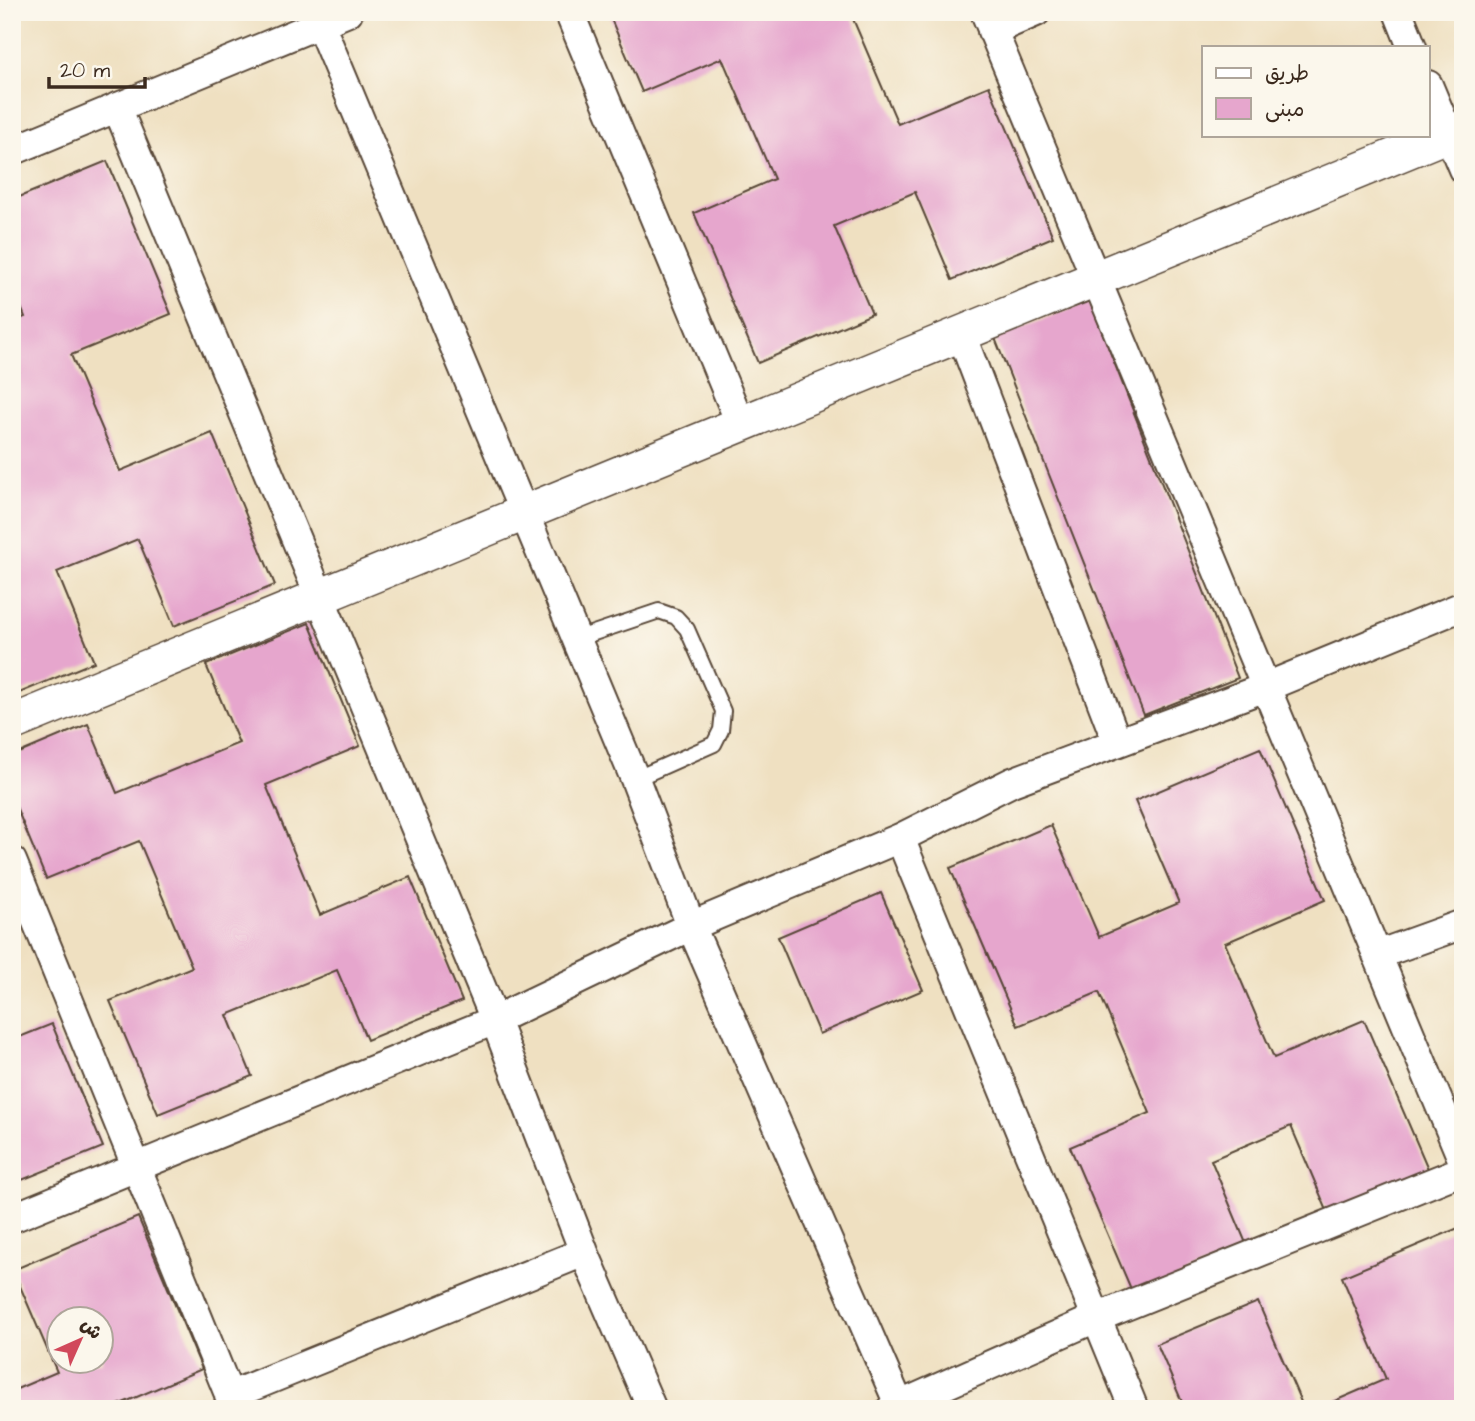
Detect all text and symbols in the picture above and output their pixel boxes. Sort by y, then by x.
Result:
scale bar [49,46,145,90]
legend [1202,46,1430,136]
text: 20 m [60,56,111,85]
text: طريق [1265,59,1309,88]
text: مبنى [1265,95,1304,124]
north arrow [46,1306,116,1376]
text: ش [74,1312,108,1346]

